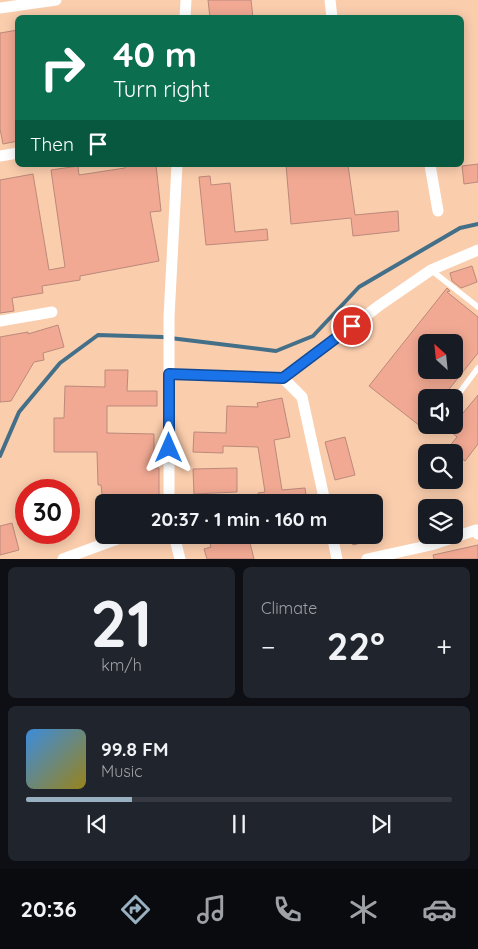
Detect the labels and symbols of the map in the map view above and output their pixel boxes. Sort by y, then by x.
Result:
pin [331,305,373,347]
north arrow [418,334,462,379]
position arrow [142,421,194,473]
speed limit sign: 30 [15,479,80,544]

